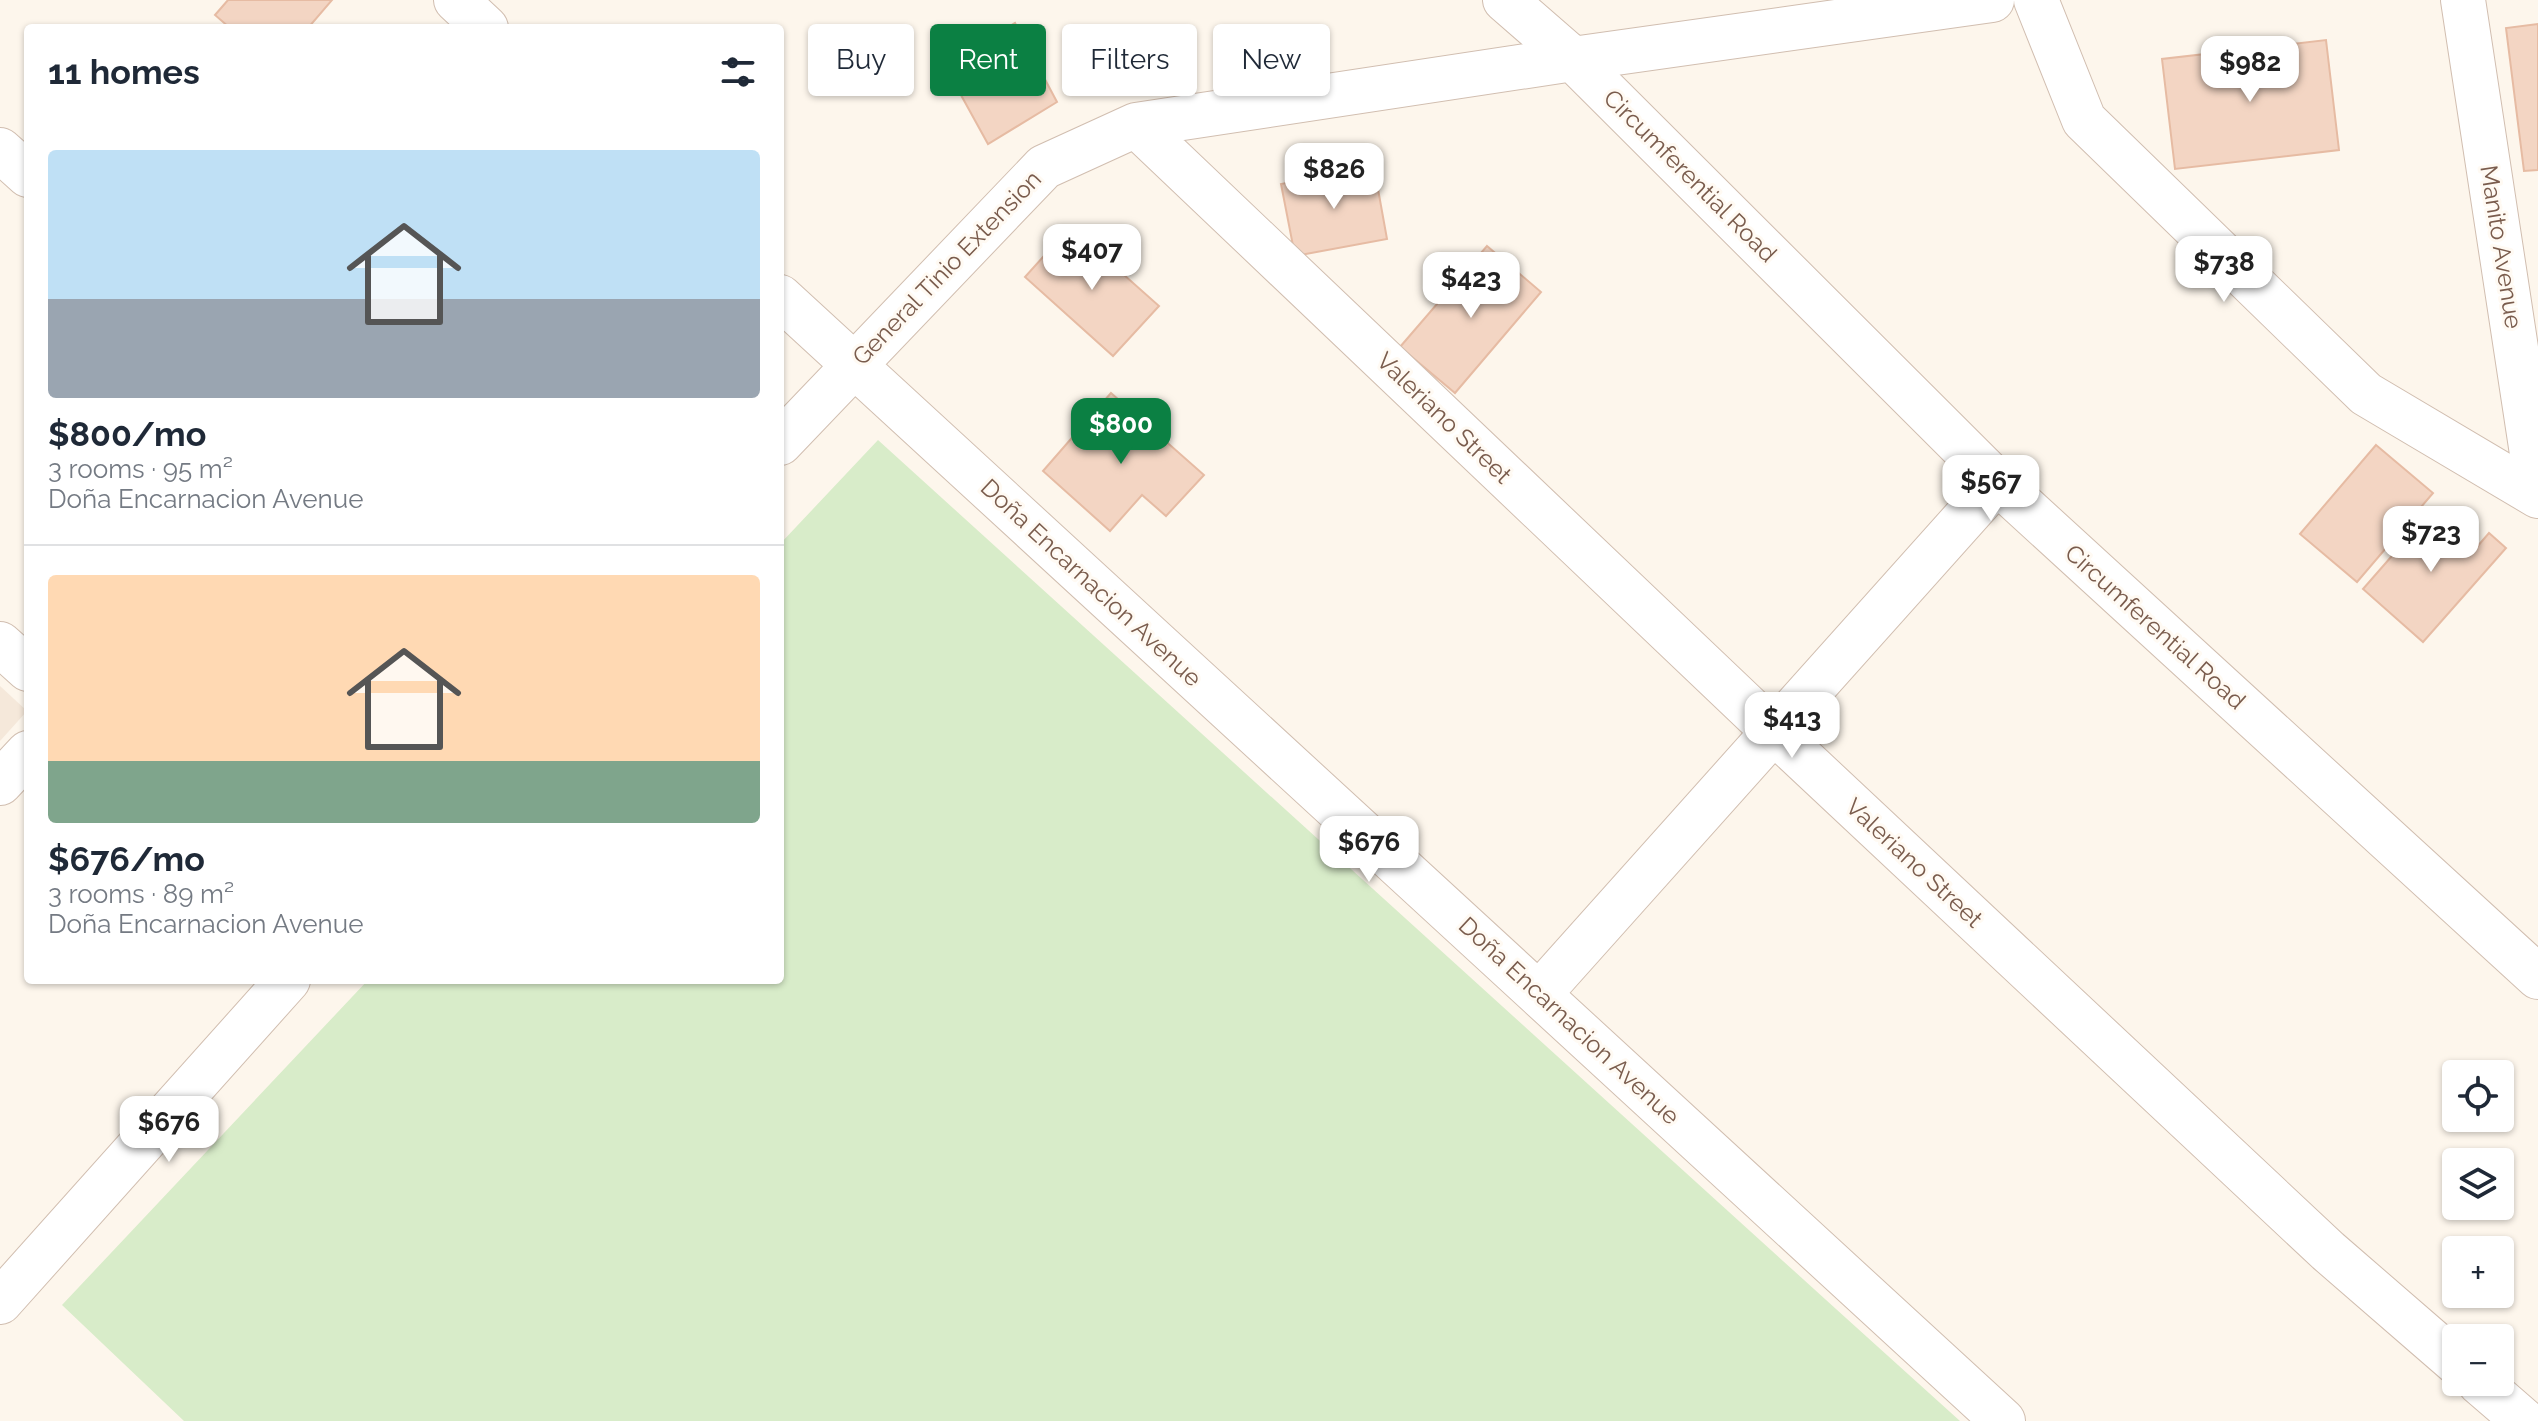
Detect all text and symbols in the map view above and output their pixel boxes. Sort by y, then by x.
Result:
chip: Buy [808,24,914,96]
chip: Rent [930,24,1046,96]
chip: Filters [1062,24,1197,96]
chip: New [1213,24,1330,96]
pin: $982 [2203,36,2297,104]
text: $982 [2219,47,2281,77]
icon: filters [716,50,760,94]
text: 11 homes [48,52,200,92]
street label: Circumferential Road [1598,83,1783,268]
pin: $826 [1287,143,1381,211]
text: $826 [1303,154,1365,184]
street label: Manito Avenue [2474,163,2529,331]
street label: General Tinio Extension [846,164,1047,371]
icon: home [332,202,476,346]
pin: $407 [1045,224,1139,292]
text: $407 [1061,235,1123,265]
pin: $738 [2177,236,2271,304]
text: $738 [2193,247,2255,277]
pin: $423 [1424,252,1518,320]
text: $423 [1441,263,1501,293]
street label: Valeriano Street [1371,346,1518,489]
pin: $800 [1074,398,1168,466]
text: $800 [1089,409,1153,439]
text: $800/mo [48,414,206,454]
text: 3 rooms · 95 m² [48,454,233,484]
pin: $567 [1944,455,2038,523]
text: $567 [1960,466,2022,496]
street label: Doña Encarnacion Avenue [975,473,1208,693]
text: Doña Encarnacion Avenue [48,484,363,514]
pin: $723 [2384,506,2478,574]
text: $723 [2401,517,2461,547]
street label: Circumferential Road [2059,538,2251,715]
icon: home [332,627,476,771]
pin: $413 [1745,692,1839,760]
text: $413 [1763,703,1821,733]
street label: Valeriano Street [1840,792,1989,933]
pin: $676 [1322,816,1416,884]
text: $676 [1338,827,1400,857]
text: $676/mo [48,839,205,879]
text: 3 rooms · 89 m² [48,879,234,909]
text: Doña Encarnacion Avenue [48,909,363,939]
street label: Doña Encarnacion Avenue [1453,911,1686,1131]
map controls [2442,1060,2514,1396]
button: locate [2442,1060,2514,1132]
pin: $676 [122,1096,216,1164]
text: $676 [138,1107,200,1137]
button: layers [2442,1148,2514,1220]
button: + [2442,1236,2514,1308]
button: − [2442,1324,2514,1396]

